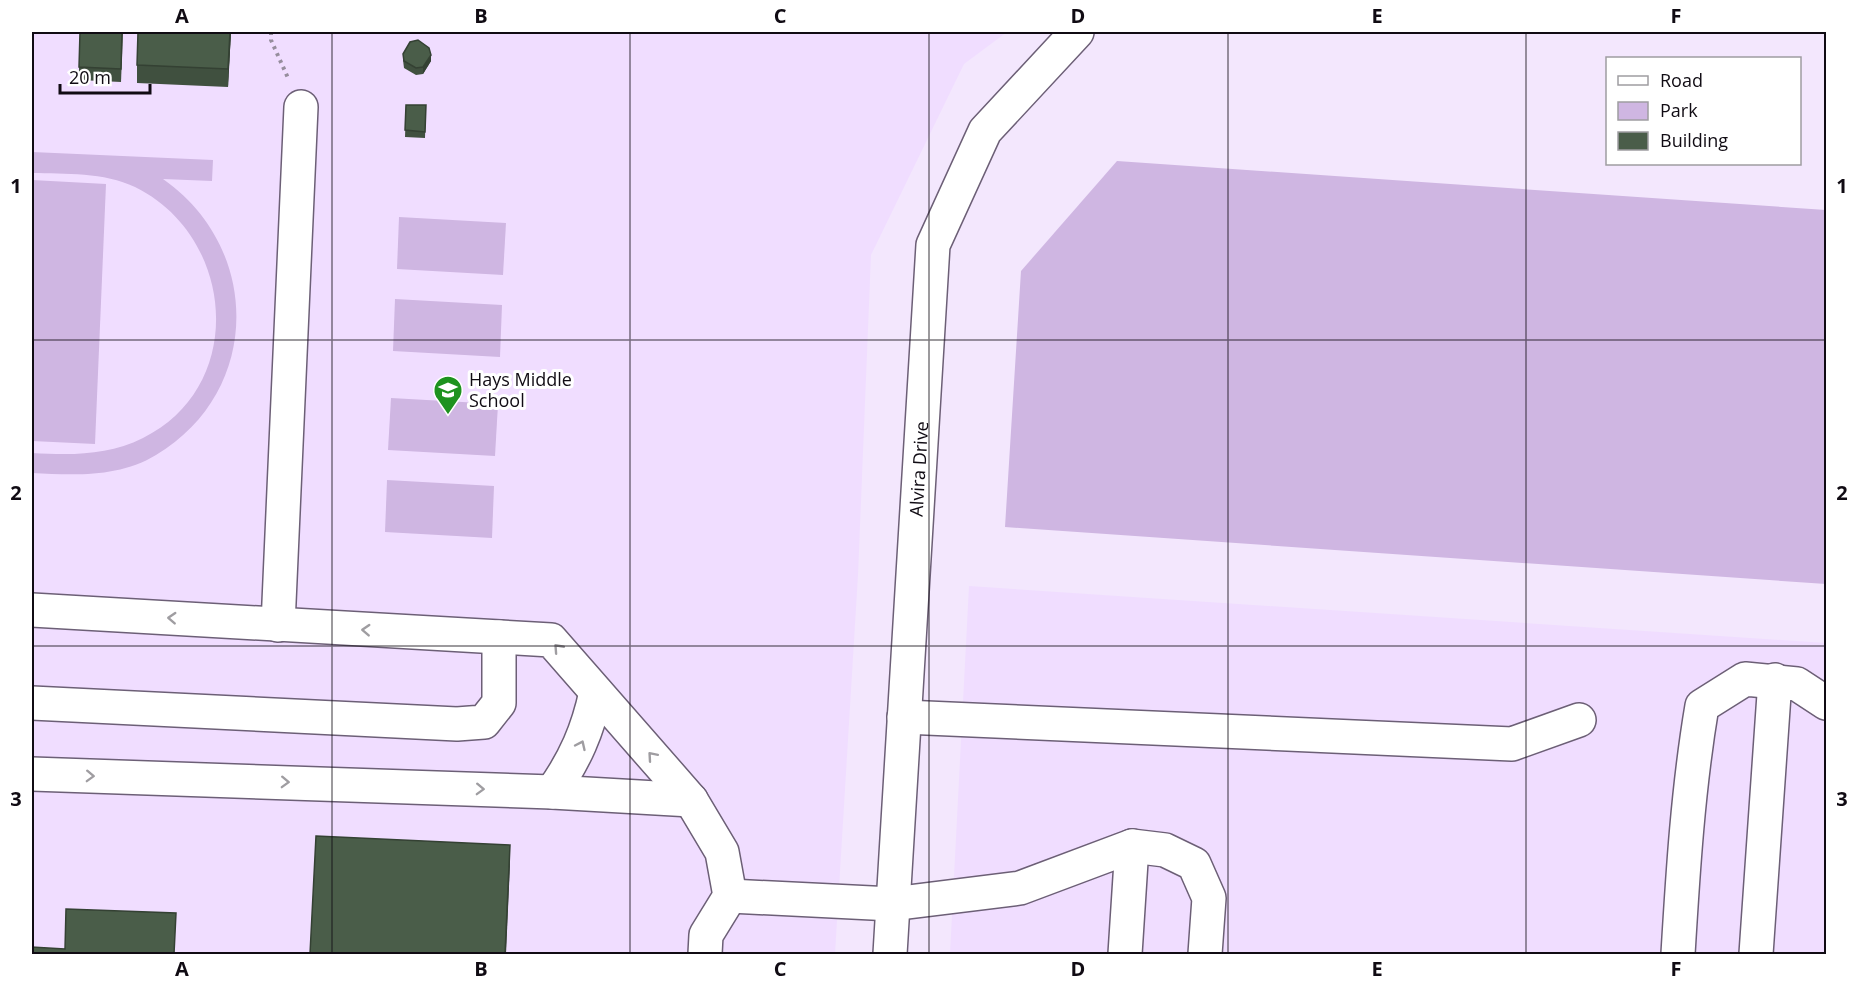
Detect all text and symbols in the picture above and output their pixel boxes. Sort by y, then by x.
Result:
text: A [175,2,189,29]
text: B [474,2,488,29]
text: C [774,2,787,29]
text: D [1071,2,1085,29]
text: E [1371,2,1383,29]
text: F [1671,2,1681,29]
scale bar [60,57,150,95]
legend [1606,57,1801,165]
text: 20 m [69,65,111,89]
text: Road [1660,68,1703,92]
text: Park [1660,98,1698,122]
text: Building [1660,128,1728,152]
text: 1 [10,172,22,199]
text: 1 [1836,172,1848,199]
place label: Hays Middle School [469,367,572,412]
school or university icon: Hays Middle School [432,374,464,416]
street label: Alvira Drive [904,420,933,517]
text: 2 [10,479,22,506]
text: 2 [1836,479,1848,506]
one-way arrow [167,612,176,625]
one-way arrow [362,623,371,636]
one-way arrow [554,644,565,655]
one-way arrow [573,740,585,751]
one-way arrow [648,752,659,763]
one-way arrow [85,769,94,782]
one-way arrow [280,776,289,789]
one-way arrow [475,783,484,796]
text: 3 [10,785,22,812]
text: 3 [1836,785,1848,812]
text: A [175,955,189,982]
text: B [474,955,488,982]
text: C [774,955,787,982]
text: D [1071,955,1085,982]
text: E [1371,955,1383,982]
text: F [1671,955,1681,982]

